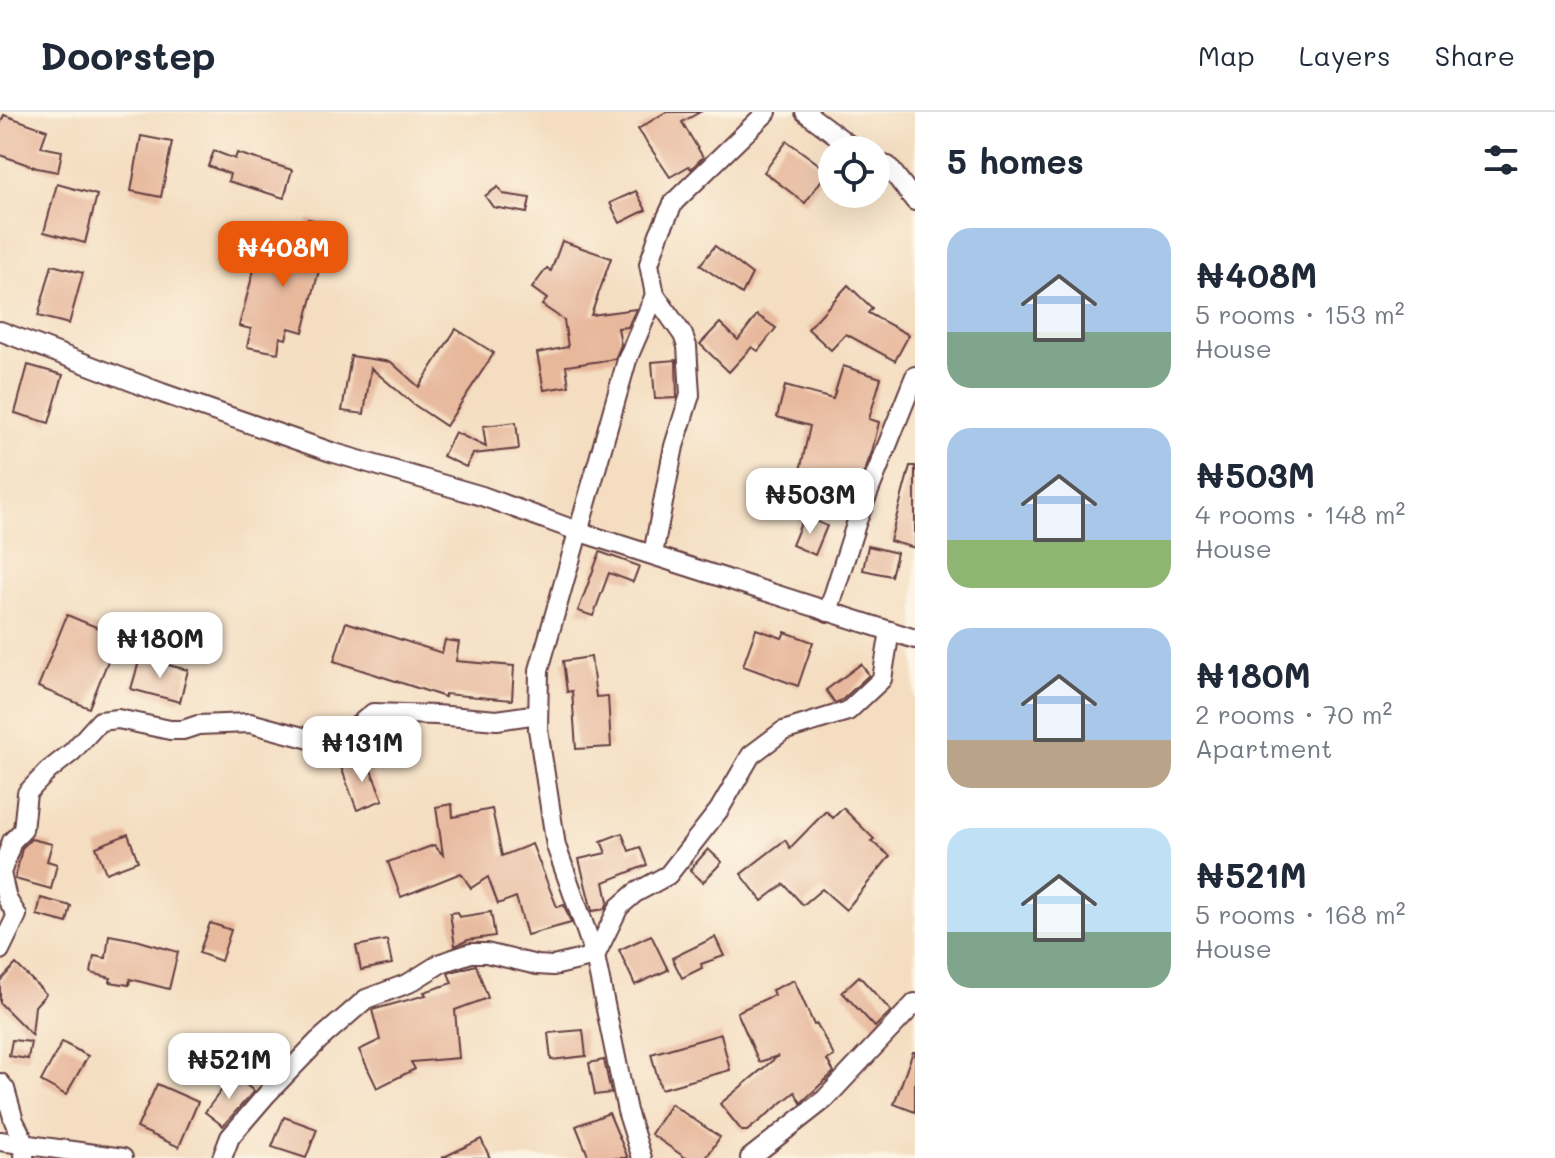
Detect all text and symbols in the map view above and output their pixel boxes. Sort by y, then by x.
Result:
text: Doorstep [40,30,216,80]
text: Map [1198,37,1255,73]
text: Layers [1299,37,1391,73]
text: Share [1435,37,1515,73]
map controls [818,136,890,208]
button: locate [818,136,890,208]
text: 5 homes [947,138,1084,183]
icon: filters [1479,138,1523,182]
pin: ₦408M [227,221,339,289]
text: ₦408M [236,230,330,264]
text: ₦408M [1195,252,1318,297]
icon: home [1011,260,1107,356]
text: 5 rooms · 153 m² [1195,297,1405,331]
text: House [1195,331,1272,365]
text: ₦503M [1195,452,1315,497]
icon: home [1011,460,1107,556]
pin: ₦503M [754,468,866,536]
text: ₦503M [764,477,856,511]
text: 4 rooms · 148 m² [1195,497,1405,531]
text: House [1195,531,1272,565]
pin: ₦180M [104,612,216,680]
text: ₦180M [116,621,204,655]
text: ₦180M [1195,652,1311,697]
icon: home [1011,660,1107,756]
text: 2 rooms · 70 m² [1195,697,1392,731]
pin: ₦131M [306,716,418,784]
text: ₦131M [320,725,404,759]
text: Apartment [1195,731,1332,765]
text: ₦521M [1195,852,1307,897]
icon: home [1011,860,1107,956]
text: 5 rooms · 168 m² [1195,897,1406,931]
text: House [1195,931,1272,965]
pin: ₦521M [173,1033,285,1101]
text: ₦521M [186,1042,272,1076]

